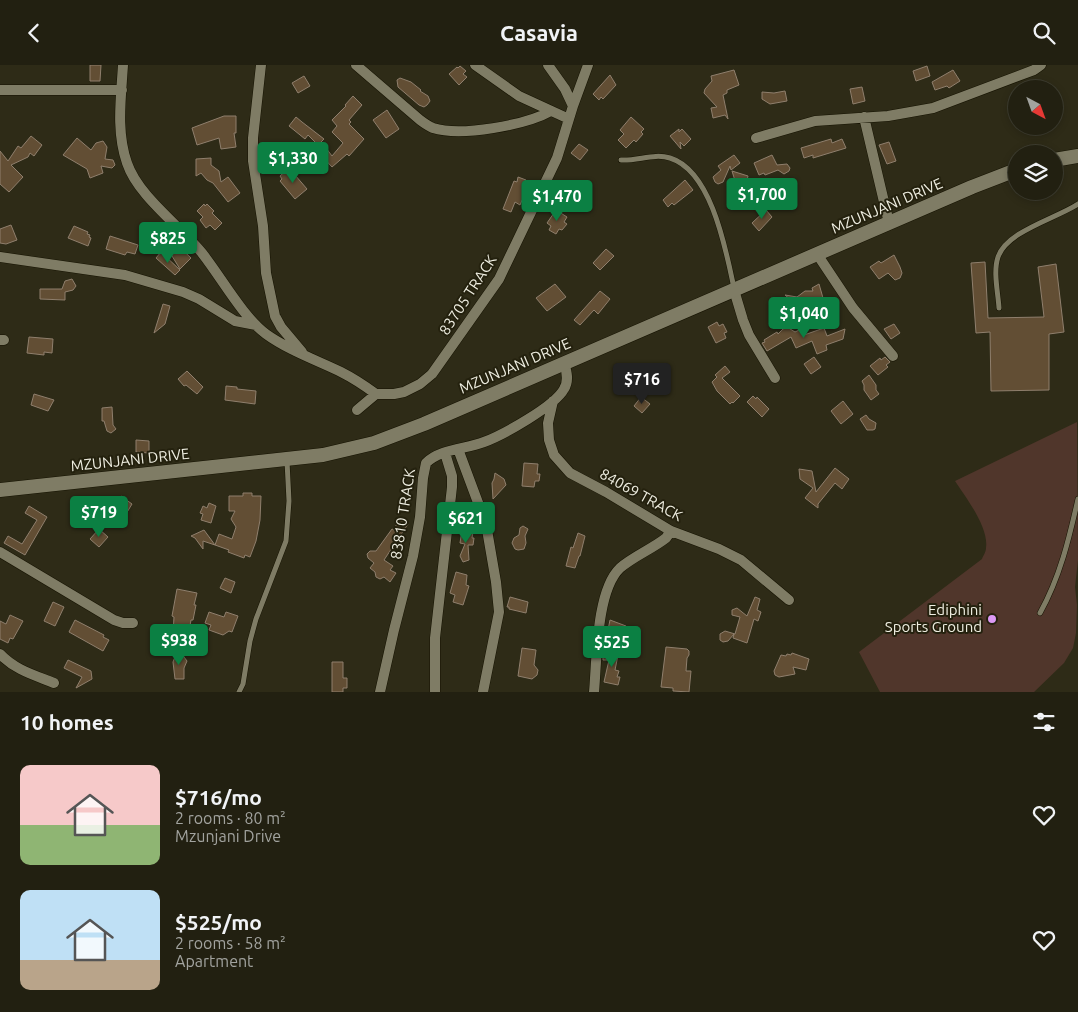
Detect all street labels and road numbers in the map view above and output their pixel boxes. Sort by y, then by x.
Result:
street label: MZUNJANI DRIVE [829,174,945,237]
street label: 83705 TRACK [435,252,500,338]
street label: MZUNJANI DRIVE [457,334,573,397]
street label: MZUNJANI DRIVE [70,445,190,474]
street label: 84069 TRACK [597,465,686,524]
street label: 83810 TRACK [387,467,418,561]

